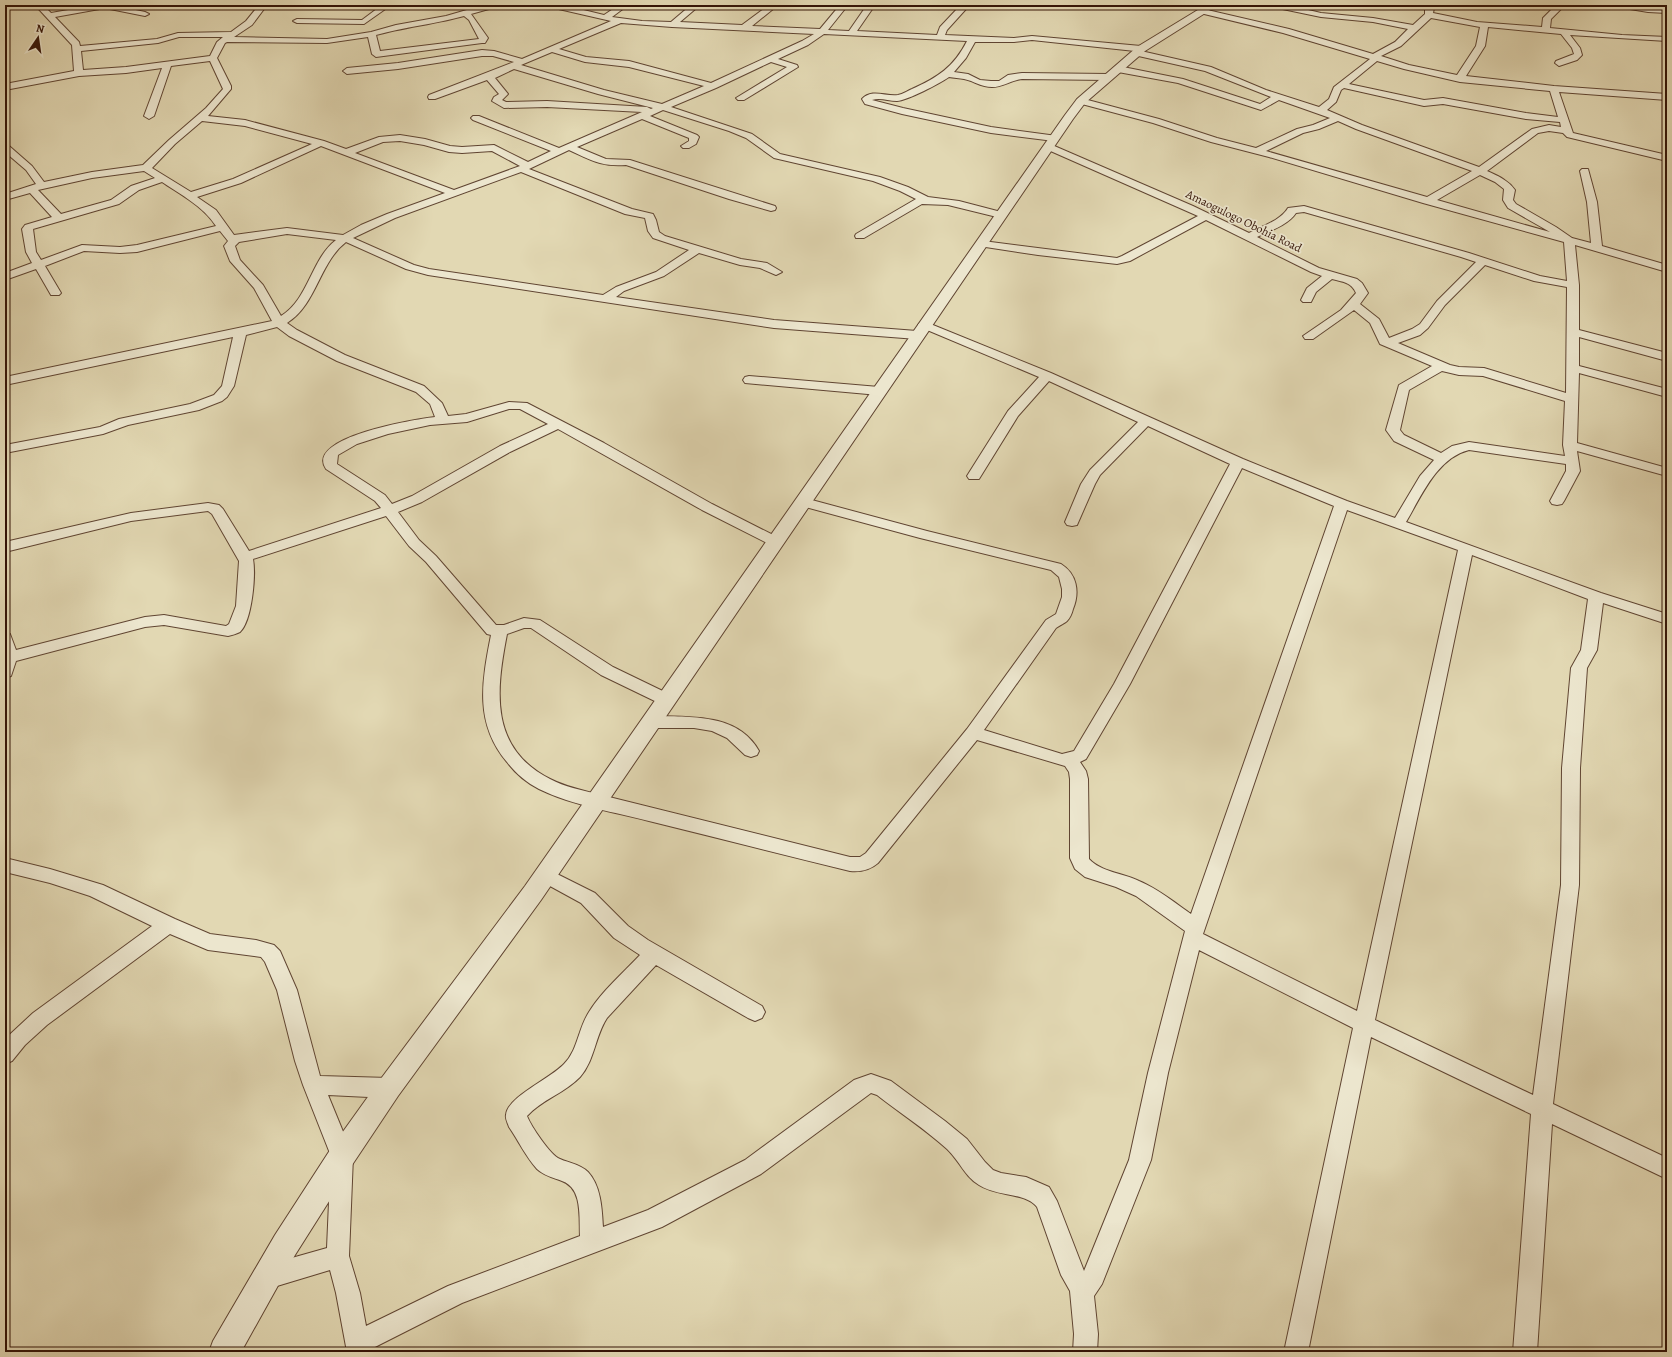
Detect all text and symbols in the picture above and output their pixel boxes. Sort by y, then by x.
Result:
north arrow [18,18,58,58]
text: N [35,21,46,37]
street label: Amaogulogo Obohia Road [1182,185,1305,256]

